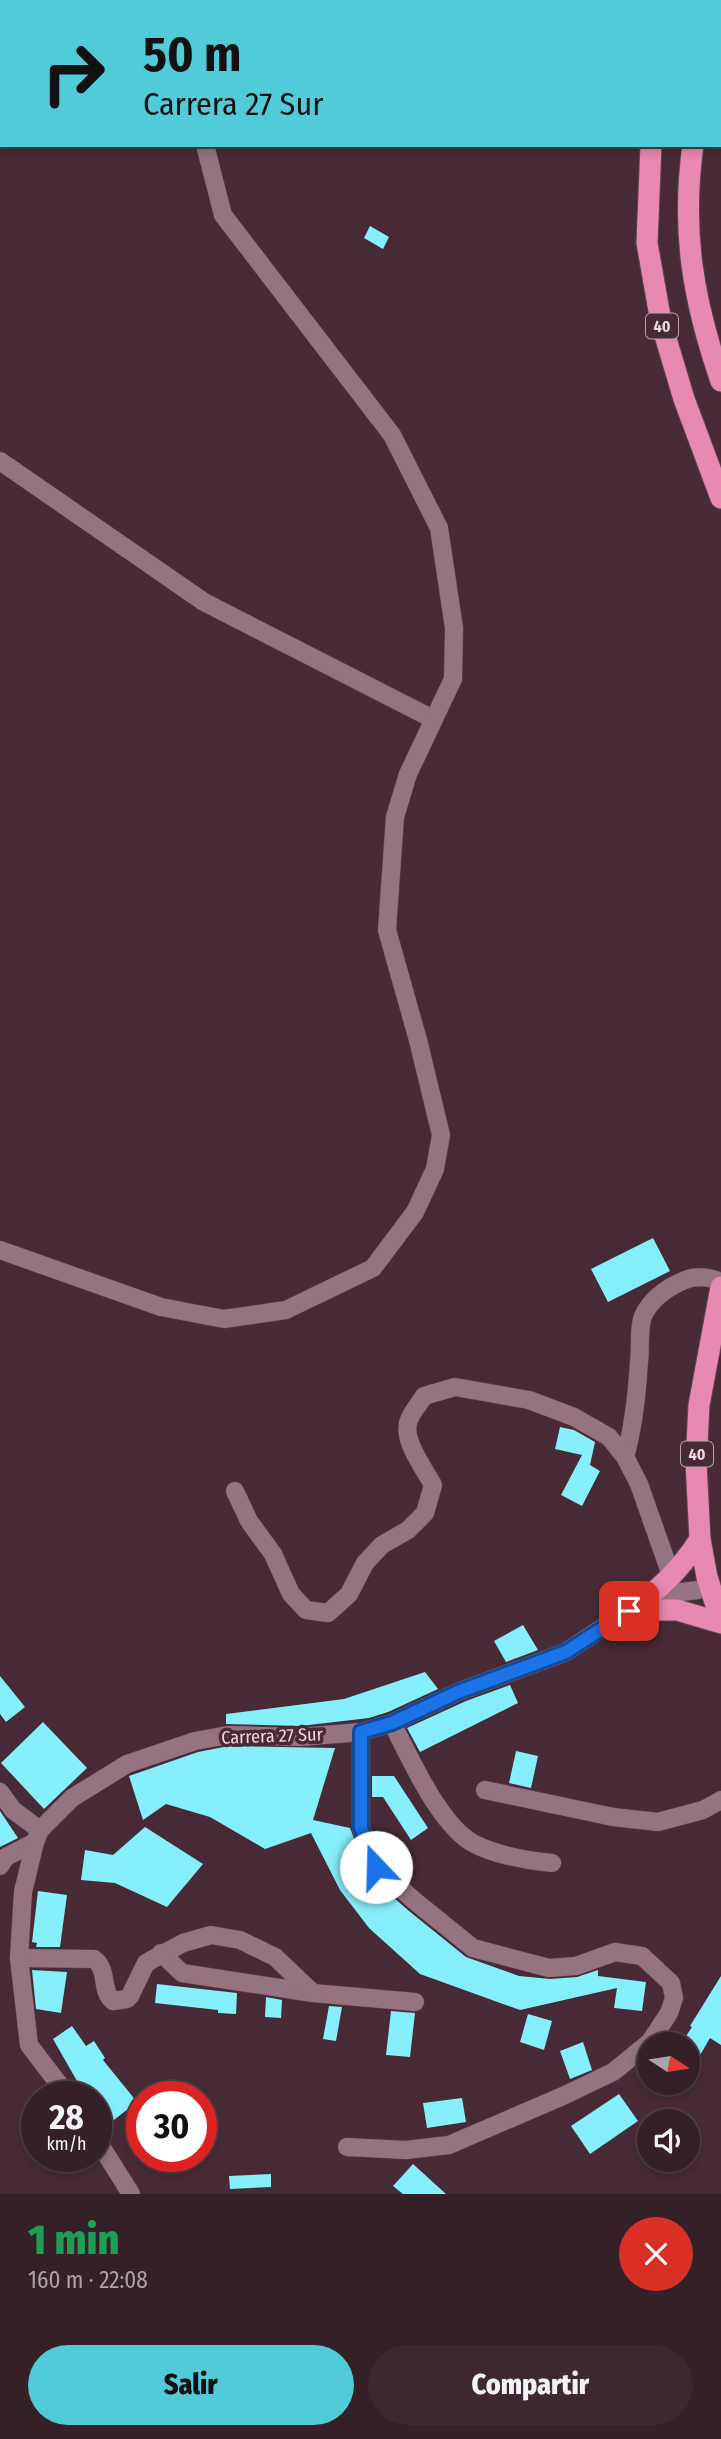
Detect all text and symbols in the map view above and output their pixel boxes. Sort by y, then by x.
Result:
text: 50 m [143,25,241,84]
icon: right [28,28,119,119]
text: Carrera 27 Sur [143,85,323,123]
road number: 40 [646,314,678,338]
road number: 40 [681,1442,713,1466]
pin [599,1581,659,1641]
icon: arrive [610,1592,648,1630]
street label: Carrera 27 Sur [221,1723,324,1749]
position arrow [339,1830,413,1904]
north arrow [637,2032,700,2095]
map controls [637,2032,700,2172]
speed limit sign: 30 [126,2081,217,2172]
text: 28 [49,2096,84,2138]
button: sound [637,2109,700,2172]
text: km/h [46,2133,87,2155]
text: 1 min [28,2215,119,2265]
button: close [619,2217,693,2291]
text: 160 m · 22:08 [28,2266,148,2294]
button: Salir [28,2345,354,2425]
button: Compartir [368,2345,693,2425]

